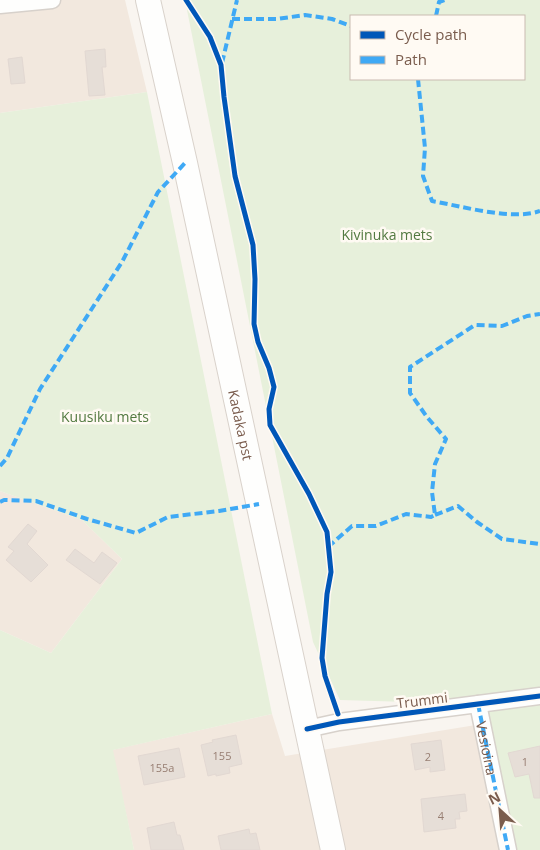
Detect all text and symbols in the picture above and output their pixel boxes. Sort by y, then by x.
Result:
legend [350,15,525,80]
text: Cycle path [395,24,467,44]
text: Path [395,49,427,69]
park label: Kivinuka mets [341,225,433,244]
street label: Kadaka pst [225,388,258,462]
park label: Kuusiku mets [61,407,149,426]
street label: Trummi [395,687,449,713]
street label: Vesioina [472,719,502,777]
house number: 155 [213,748,231,763]
house number: 2 [425,749,431,764]
house number: 1 [522,754,528,769]
house number: 155a [150,760,174,775]
north arrow [475,785,525,835]
text: N [485,787,503,809]
house number: 4 [438,808,445,823]

